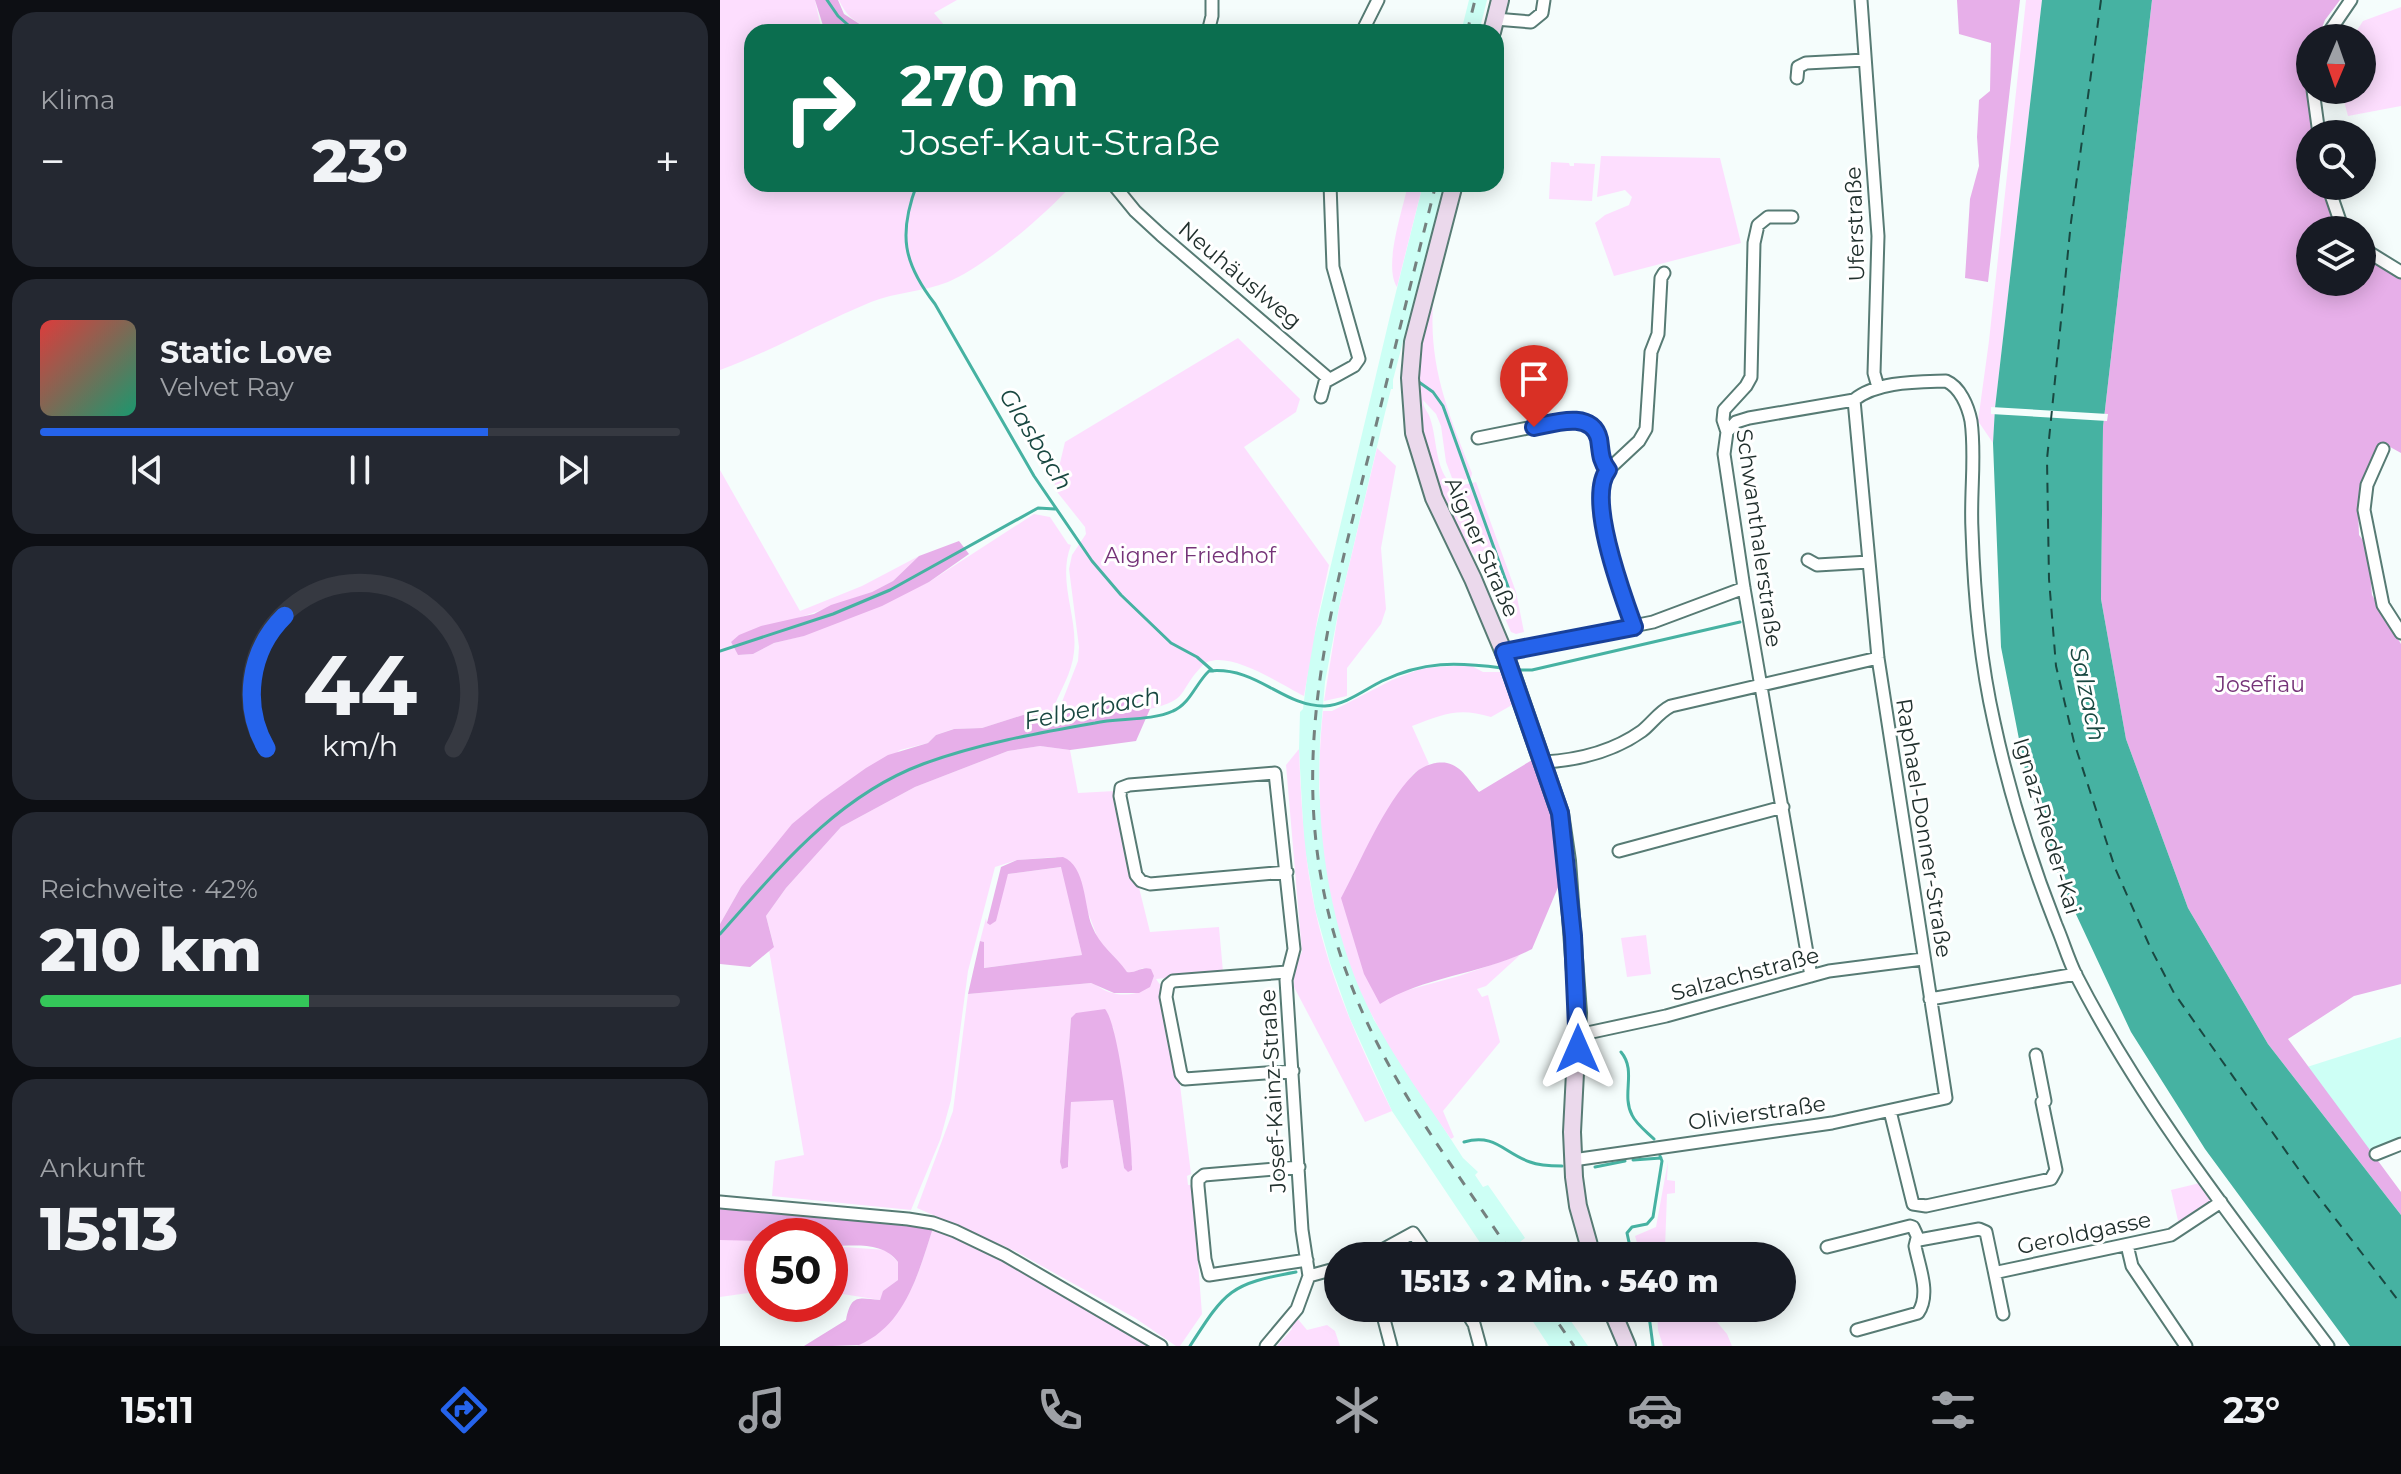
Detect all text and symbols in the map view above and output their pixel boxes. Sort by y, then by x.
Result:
north arrow [2296,24,2376,104]
map controls [2296,24,2376,296]
text: 270 m [900,52,1079,120]
icon: right [768,56,872,160]
text: Klima [40,84,115,116]
text: Josef-Kaut-Straße [900,120,1220,164]
button: search [2296,120,2376,200]
text: 23° [312,124,408,197]
text: − [40,134,65,188]
text: + [655,134,680,188]
street label: Uferstraße [1839,166,1871,282]
street label: Neuhäuslweg [1173,216,1307,334]
button: layers [2296,216,2376,296]
text: Static Love [160,334,332,371]
pin [1500,345,1568,427]
icon: arrive [1512,357,1556,401]
text: Velvet Ray [160,371,294,403]
water label: Glasbach [993,383,1079,495]
street label: Schwanthalerstraße [1730,427,1788,649]
icon: previous [125,448,169,492]
icon: pause [338,448,382,492]
icon: next [551,448,595,492]
street label: Aigner Straße [1439,473,1525,621]
park label: Aigner Friedhof [1104,542,1278,569]
text: 44 [303,634,417,736]
water label: Salzach [2064,644,2112,744]
park label: Josefiau [2214,671,2305,698]
water label: Felberbach [1021,681,1163,735]
street label: Raphael-Donner-Straße [1890,696,1958,960]
text: km/h [322,728,398,763]
street label: Ignaz-Rieder-Kai [2007,734,2087,918]
text: Reichweite · 42% [40,873,258,905]
text: 210 km [40,913,262,986]
street label: Salzachstraße [1668,941,1822,1007]
street label: Josef-Kainz-Straße [1254,988,1292,1195]
position arrow [1536,1007,1620,1091]
street label: Olivierstraße [1686,1090,1828,1136]
text: Ankunft [40,1152,146,1184]
text: 15:13 [40,1192,178,1265]
street label: Geroldgasse [2015,1206,2153,1260]
speed limit sign: 50 [744,1218,848,1322]
text: 15:13 · 2 Min. · 540 m [1401,1263,1719,1300]
icon: directions [436,1382,492,1438]
icon: music [734,1382,790,1438]
icon: phone [1032,1382,1088,1438]
icon: climate [1329,1382,1385,1438]
icon: car [1627,1382,1683,1438]
icon: filters [1925,1382,1981,1438]
text: 15:11 [121,1388,194,1432]
text: 23° [2223,1388,2280,1432]

